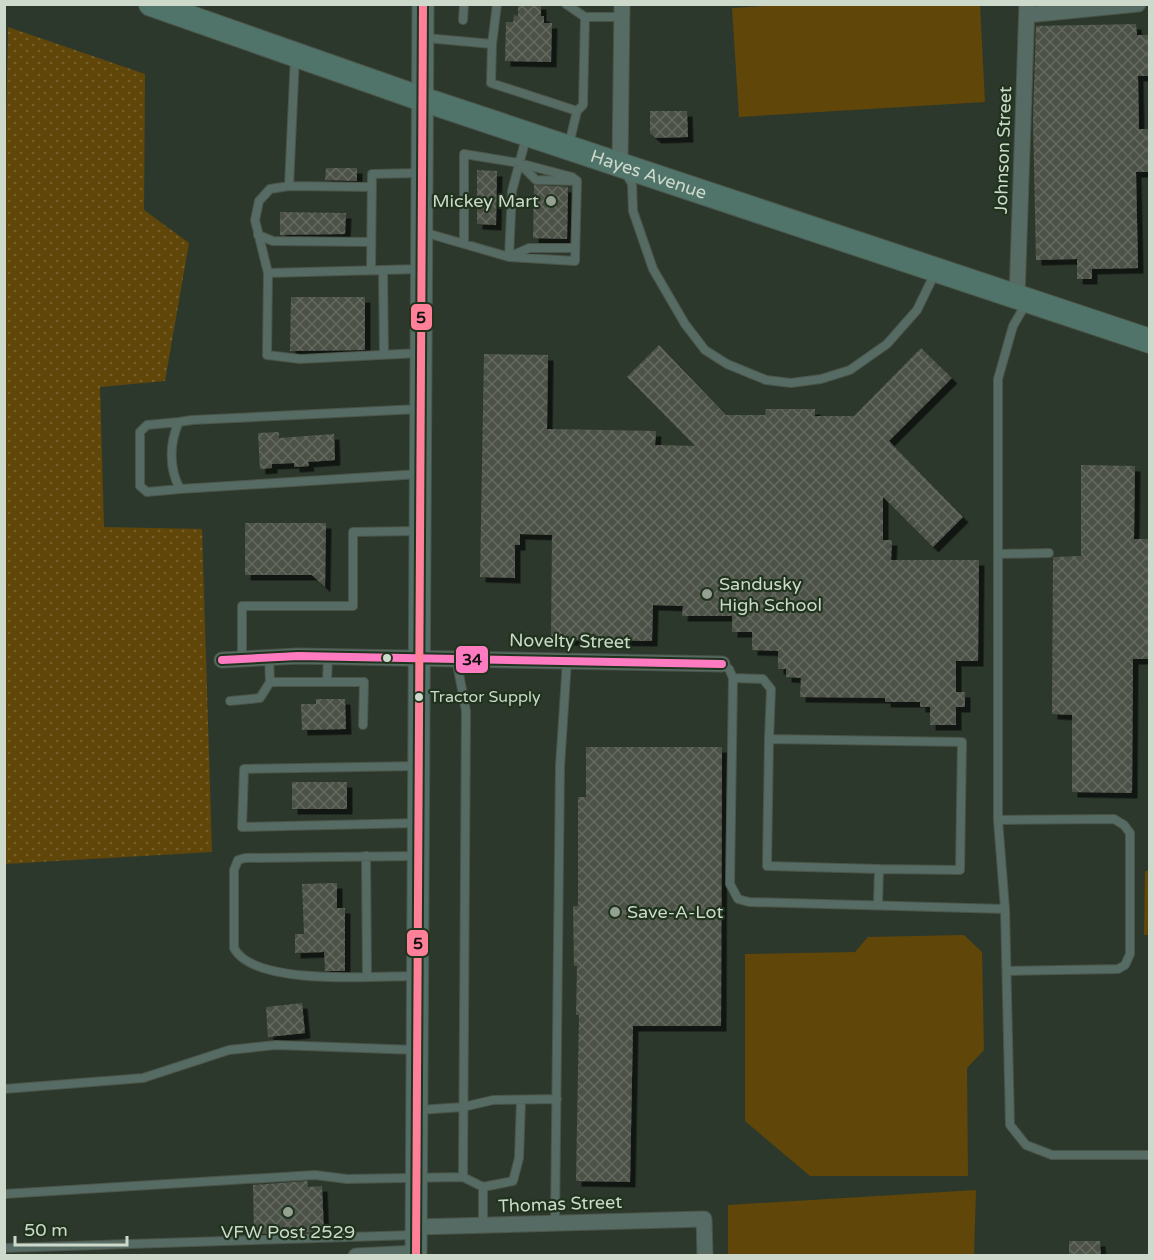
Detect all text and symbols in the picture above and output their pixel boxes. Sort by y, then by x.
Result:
street label: Johnson Street [990,86,1016,214]
street label: Hayes Avenue [588,145,710,204]
place label: Mickey Mart [432,190,539,212]
marker: Mickey Mart [544,194,558,208]
line badge: 5 [410,303,433,331]
text: 5 [416,308,426,328]
place label: Sandusky High School [719,573,822,616]
marker: Sandusky High School [700,587,714,601]
street label: Novelty Street [509,629,631,653]
line badge: 34 [455,645,489,674]
text: 34 [462,650,482,670]
unlabelled marker [381,652,393,664]
place label: Tractor Supply [430,687,541,707]
marker: Tractor Supply [413,691,425,703]
place label: Save-A-Lot [627,901,723,923]
marker: Save-A-Lot [608,905,622,919]
line badge: 5 [406,929,429,957]
text: 5 [413,934,423,954]
street label: Thomas Street [498,1191,623,1217]
marker: VFW Post 2529 [281,1205,295,1219]
scale bar [15,1209,128,1247]
text: 50 m [24,1219,68,1241]
place label: VFW Post 2529 [221,1221,355,1243]

